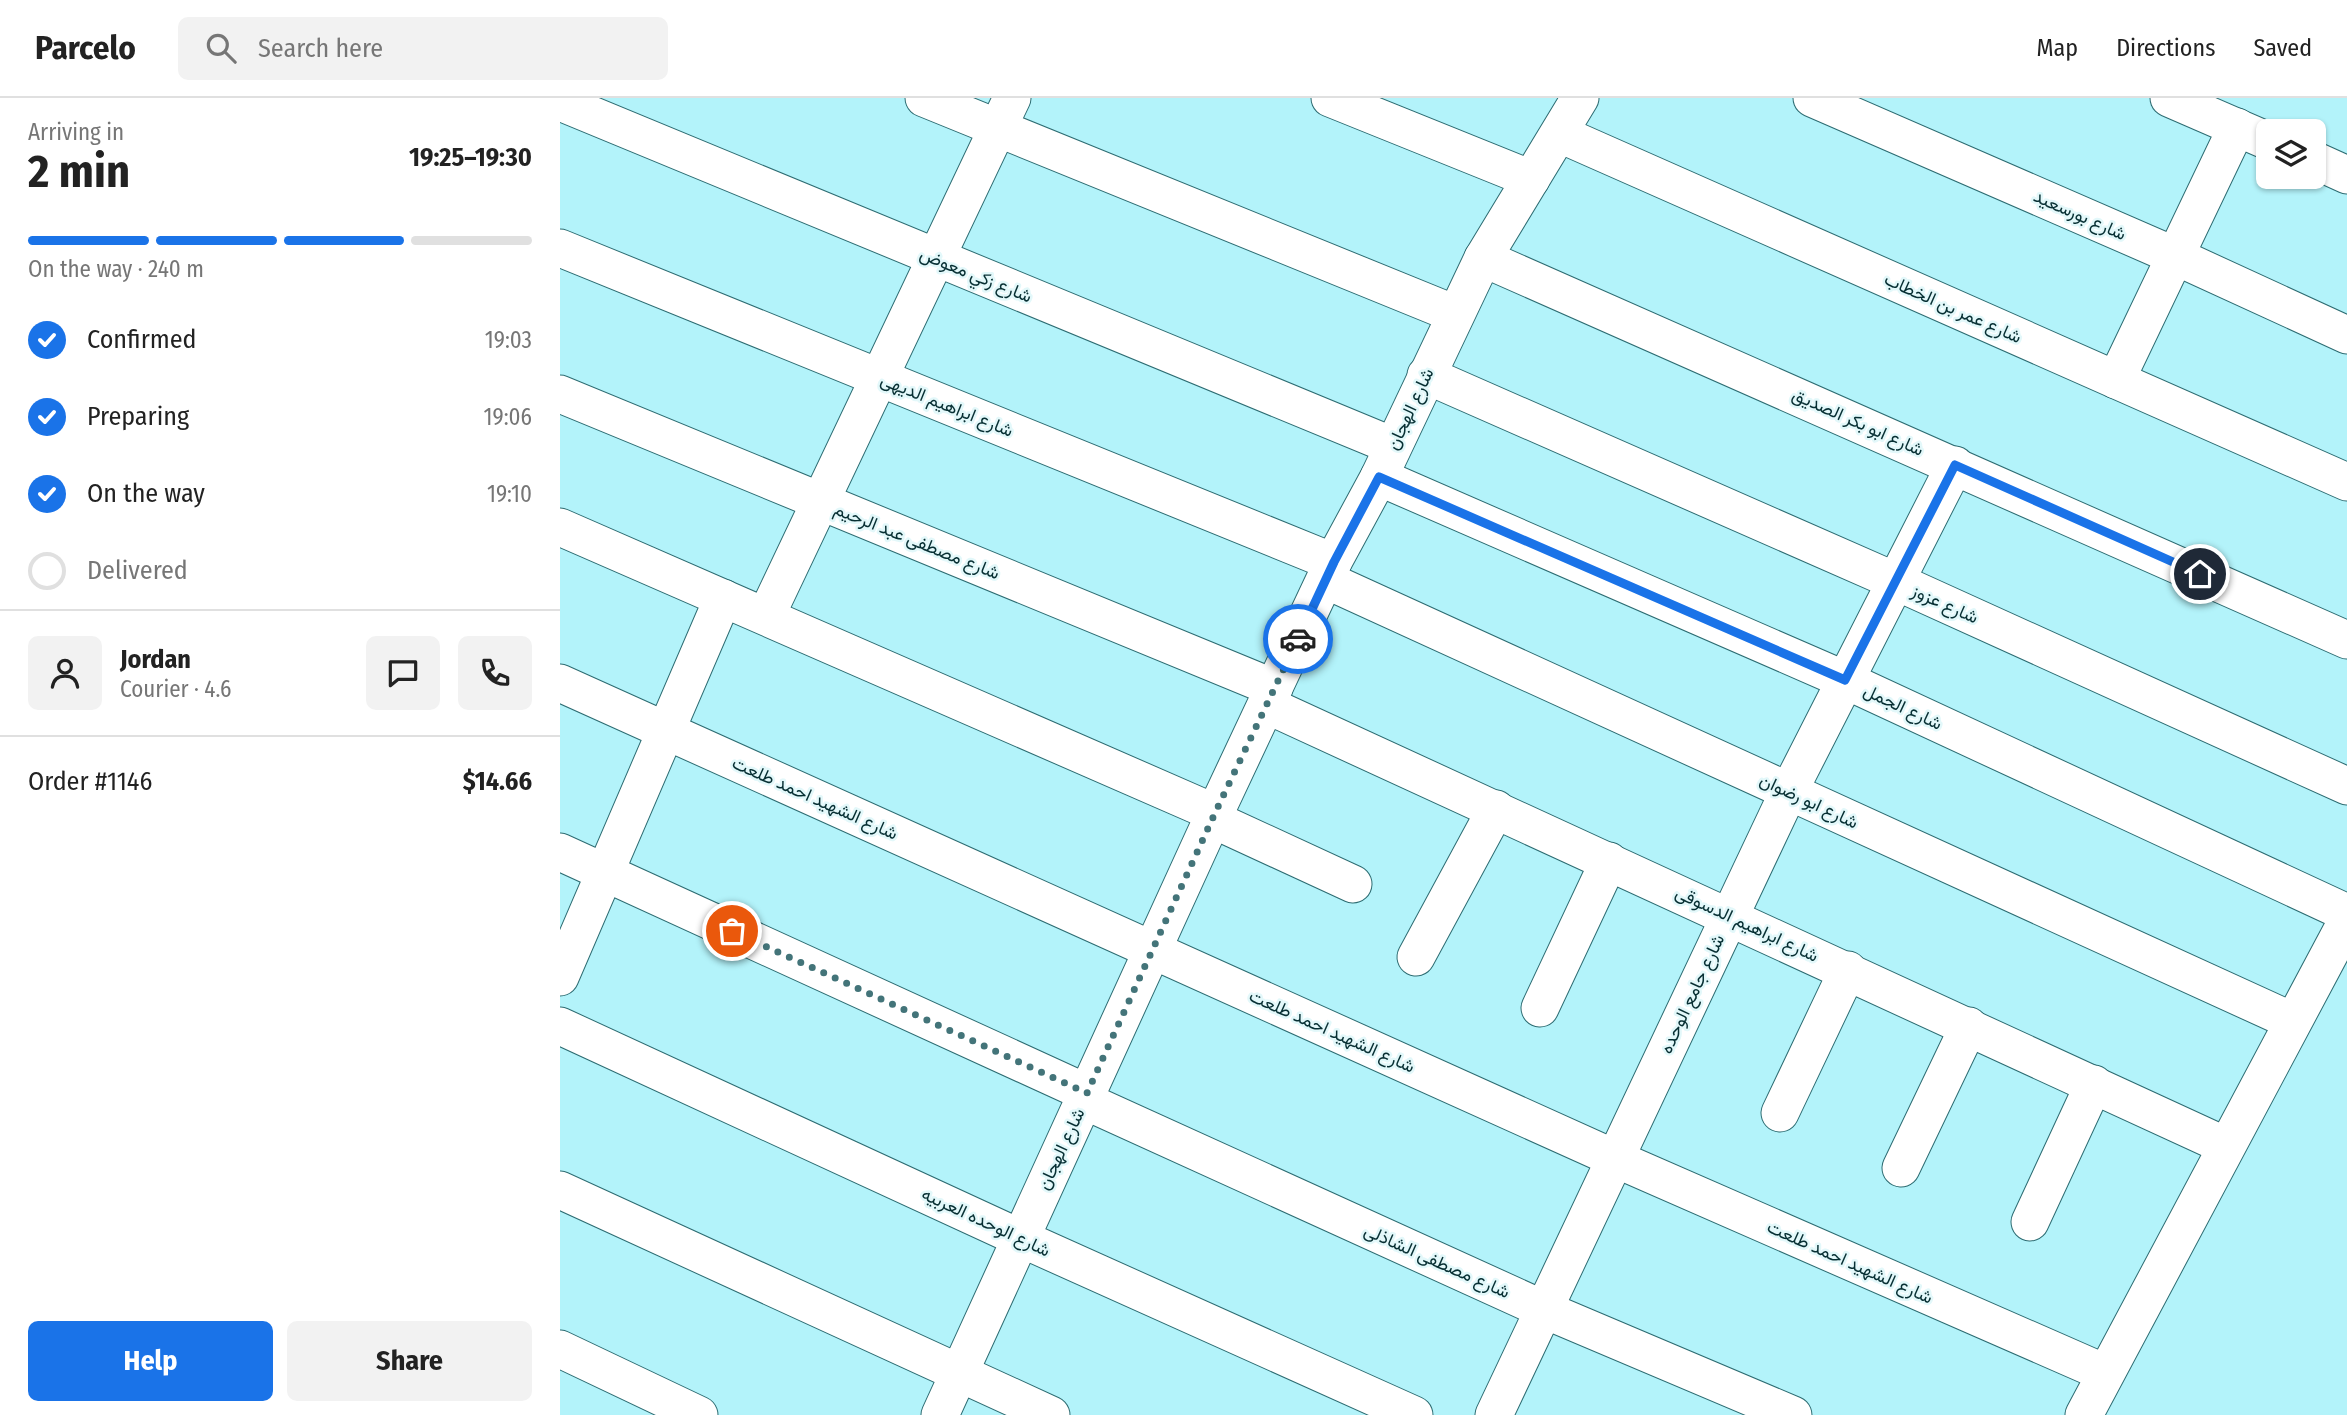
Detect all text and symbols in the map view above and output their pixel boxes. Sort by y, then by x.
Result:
search box [178,17,668,80]
text: Parcelo [35,28,136,68]
icon: search [202,29,240,67]
text: Search here [258,33,383,64]
text: Map [2037,34,2078,62]
text: Directions [2116,34,2215,62]
text: Saved [2253,34,2312,62]
text: Arriving in [28,118,124,146]
map controls [2256,119,2326,189]
button: layers [2256,119,2326,189]
text: 19:25–19:30 [409,142,532,173]
text: 2 min [28,144,130,199]
street label: شارع بورسعيد [2030,185,2130,246]
street label: شارع زكي معوض [915,242,1035,311]
text: On the way · 240 m [28,255,204,283]
street label: شارع عمر بن الخطاب [1880,268,2025,349]
icon: check [28,321,66,359]
text: Confirmed [87,324,197,355]
text: 19:03 [485,326,532,354]
street label: شارع الهجان [1381,365,1439,454]
street label: شارع ابراهيم الديهى [877,368,1017,443]
street label: شارع ابو بكر الصديق [1788,383,1927,462]
icon: check [28,398,66,436]
text: Preparing [87,401,189,432]
text: 19:06 [484,403,532,431]
icon: check [28,475,66,513]
text: On the way [87,478,205,509]
text: 19:10 [487,480,532,508]
street label: شارع مصطفى عبد الرحيم [831,498,1003,585]
pin [2170,544,2230,604]
text: Delivered [87,555,188,586]
icon: home [2181,555,2219,593]
street label: شارع عزوز [1907,579,1982,629]
courier [1263,604,1333,674]
icon: car [1279,620,1317,658]
button: person [28,636,102,710]
button: chat [366,636,440,710]
button: phone [458,636,532,710]
text: Jordan [120,644,191,675]
text: Courier · 4.6 [120,675,231,703]
street label: شارع الجمل [1860,679,1946,736]
street label: شارع الشهيد احمد طلعت [728,752,901,845]
text: Order #1146 [28,766,152,797]
text: $14.66 [463,766,532,797]
street label: شارع ابو رضوان [1756,769,1862,834]
street label: شارع ابراهيم الدسوقى [1671,881,1822,968]
pin [702,901,762,961]
icon: bag [713,912,751,950]
street label: شارع جامع الوحده [1655,931,1730,1058]
street label: شارع الشهيد احمد طلعت [1245,985,1418,1078]
street label: شارع الهجان [1032,1105,1090,1194]
street label: شارع الوحده العربيه [918,1183,1054,1262]
street label: شارع الشهيد احمد طلعت [1763,1216,1936,1309]
street label: شارع مصطفى الشاذلى [1360,1219,1513,1304]
button: Help [28,1321,273,1401]
button: Share [287,1321,532,1401]

